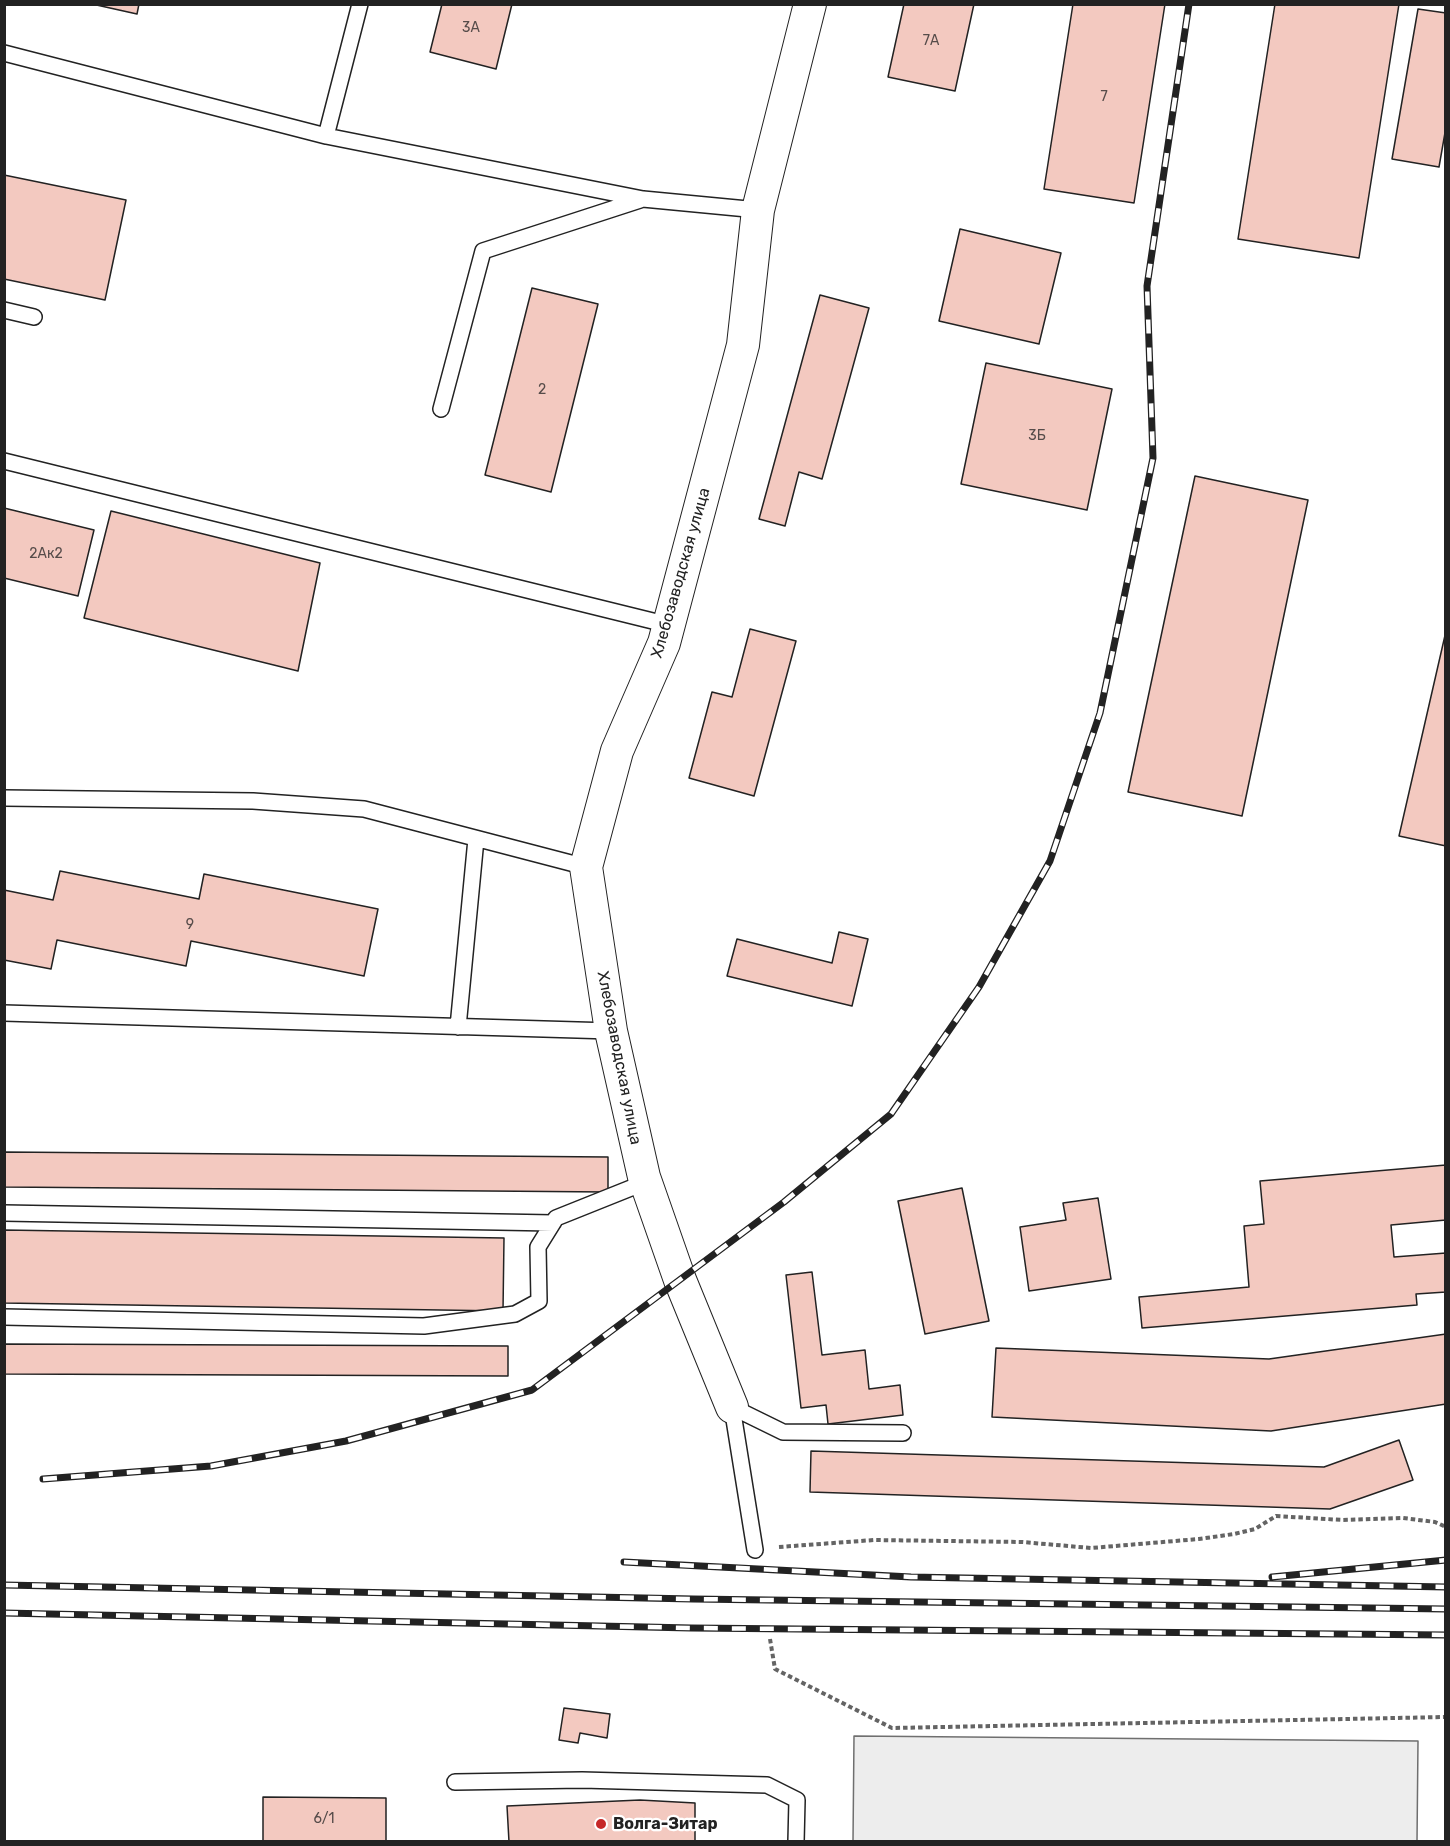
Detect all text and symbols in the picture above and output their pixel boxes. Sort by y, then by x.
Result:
house number: 3А [462,20,480,36]
house number: 7А [923,33,939,49]
house number: 7 [1100,89,1108,105]
house number: 2 [538,382,546,398]
house number: 3Б [1028,428,1046,444]
street label: Хлебозаводская улица [647,486,715,660]
house number: 2Ак2 [29,546,63,562]
house number: 9 [186,917,194,933]
street label: Хлебозаводская улица [593,970,645,1146]
house number: 6/1 [313,1811,335,1827]
place label: Волга-Зитар [613,1814,718,1834]
marker: Волга-Зитар [594,1817,608,1831]

